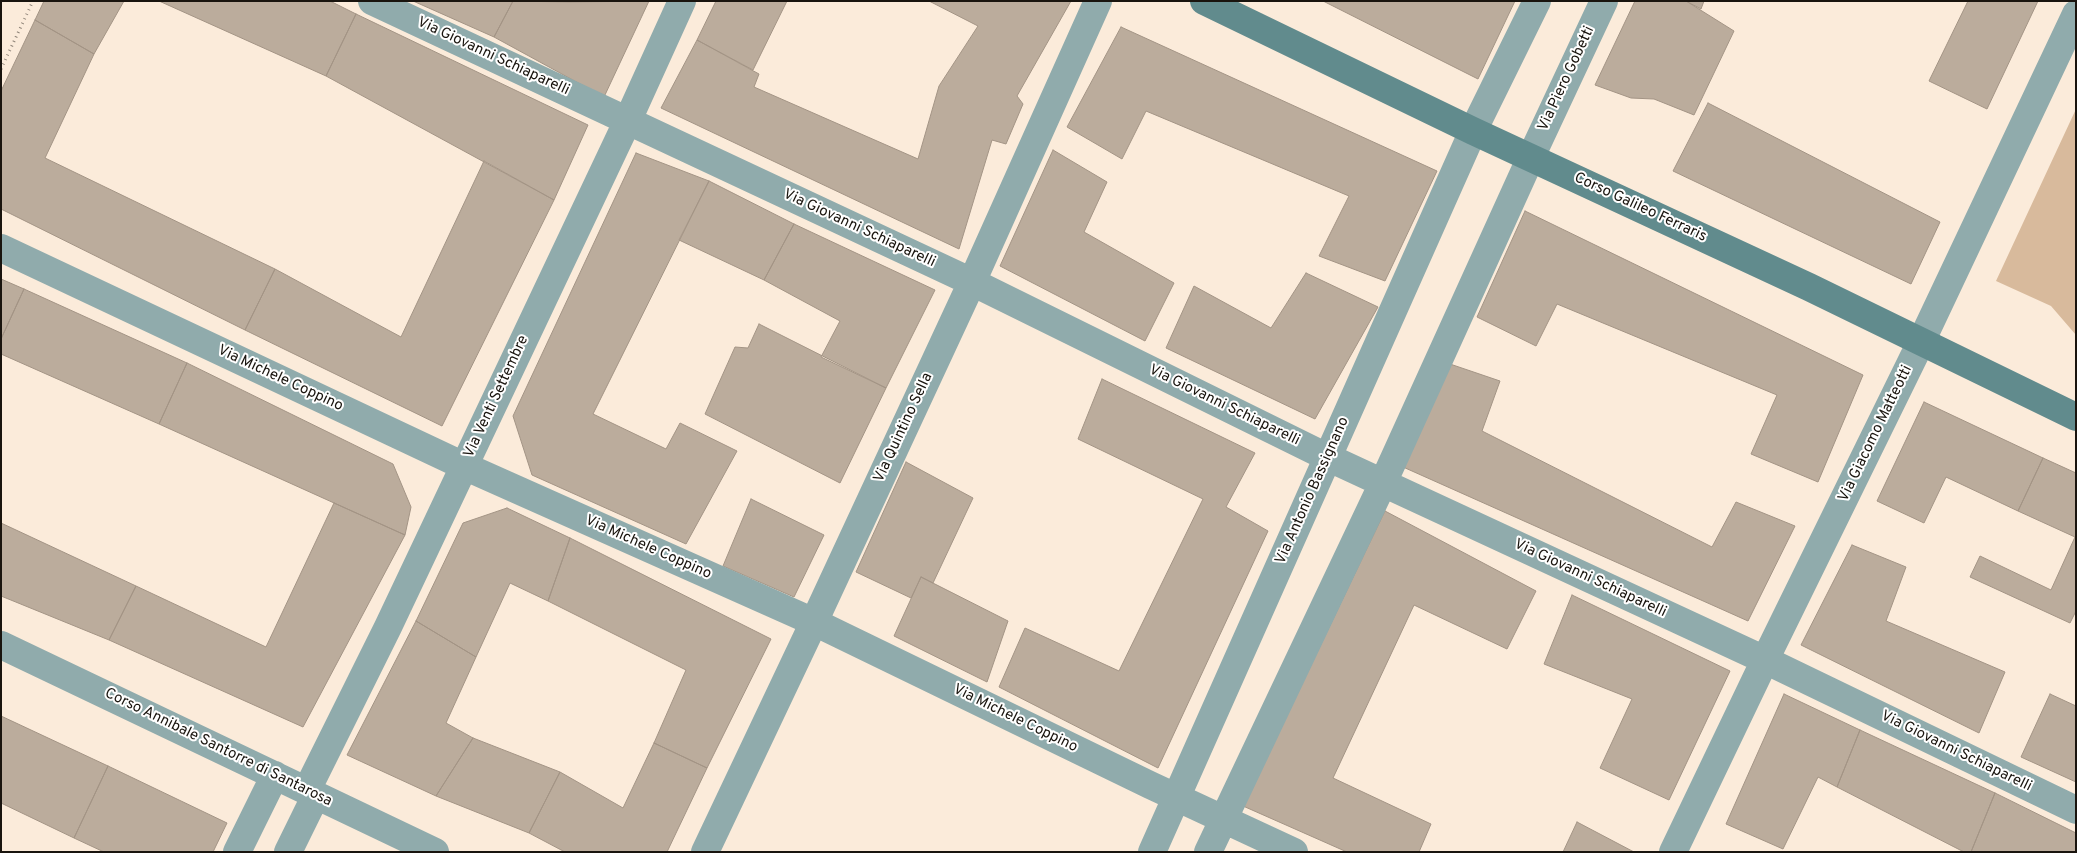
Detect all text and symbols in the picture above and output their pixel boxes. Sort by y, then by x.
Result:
street label: Via Giovanni Schiaparelli [414,14,572,100]
street label: Via Piero Gobetti [1535,24,1599,134]
street label: Corso Galileo Ferraris [1571,169,1709,247]
street label: Via Giovanni Schiaparelli [780,186,938,272]
street label: Via Venti Settembre [461,333,533,461]
street label: Via Michele Coppino [214,342,346,416]
street label: Via Giovanni Schiaparelli [1146,362,1302,450]
street label: Via Giacomo Matteotti [1835,363,1917,505]
street label: Via Quintino Sella [871,370,937,486]
street label: Via Antonio Bassignano [1272,415,1354,567]
street label: Via Michele Coppino [582,512,714,584]
street label: Via Giovanni Schiaparelli [1511,536,1669,622]
street label: Via Michele Coppino [950,681,1080,757]
street label: Corso Annibale Santorre di Santarosa [101,685,335,811]
street label: Via Giovanni Schiaparelli [1878,708,2034,796]

